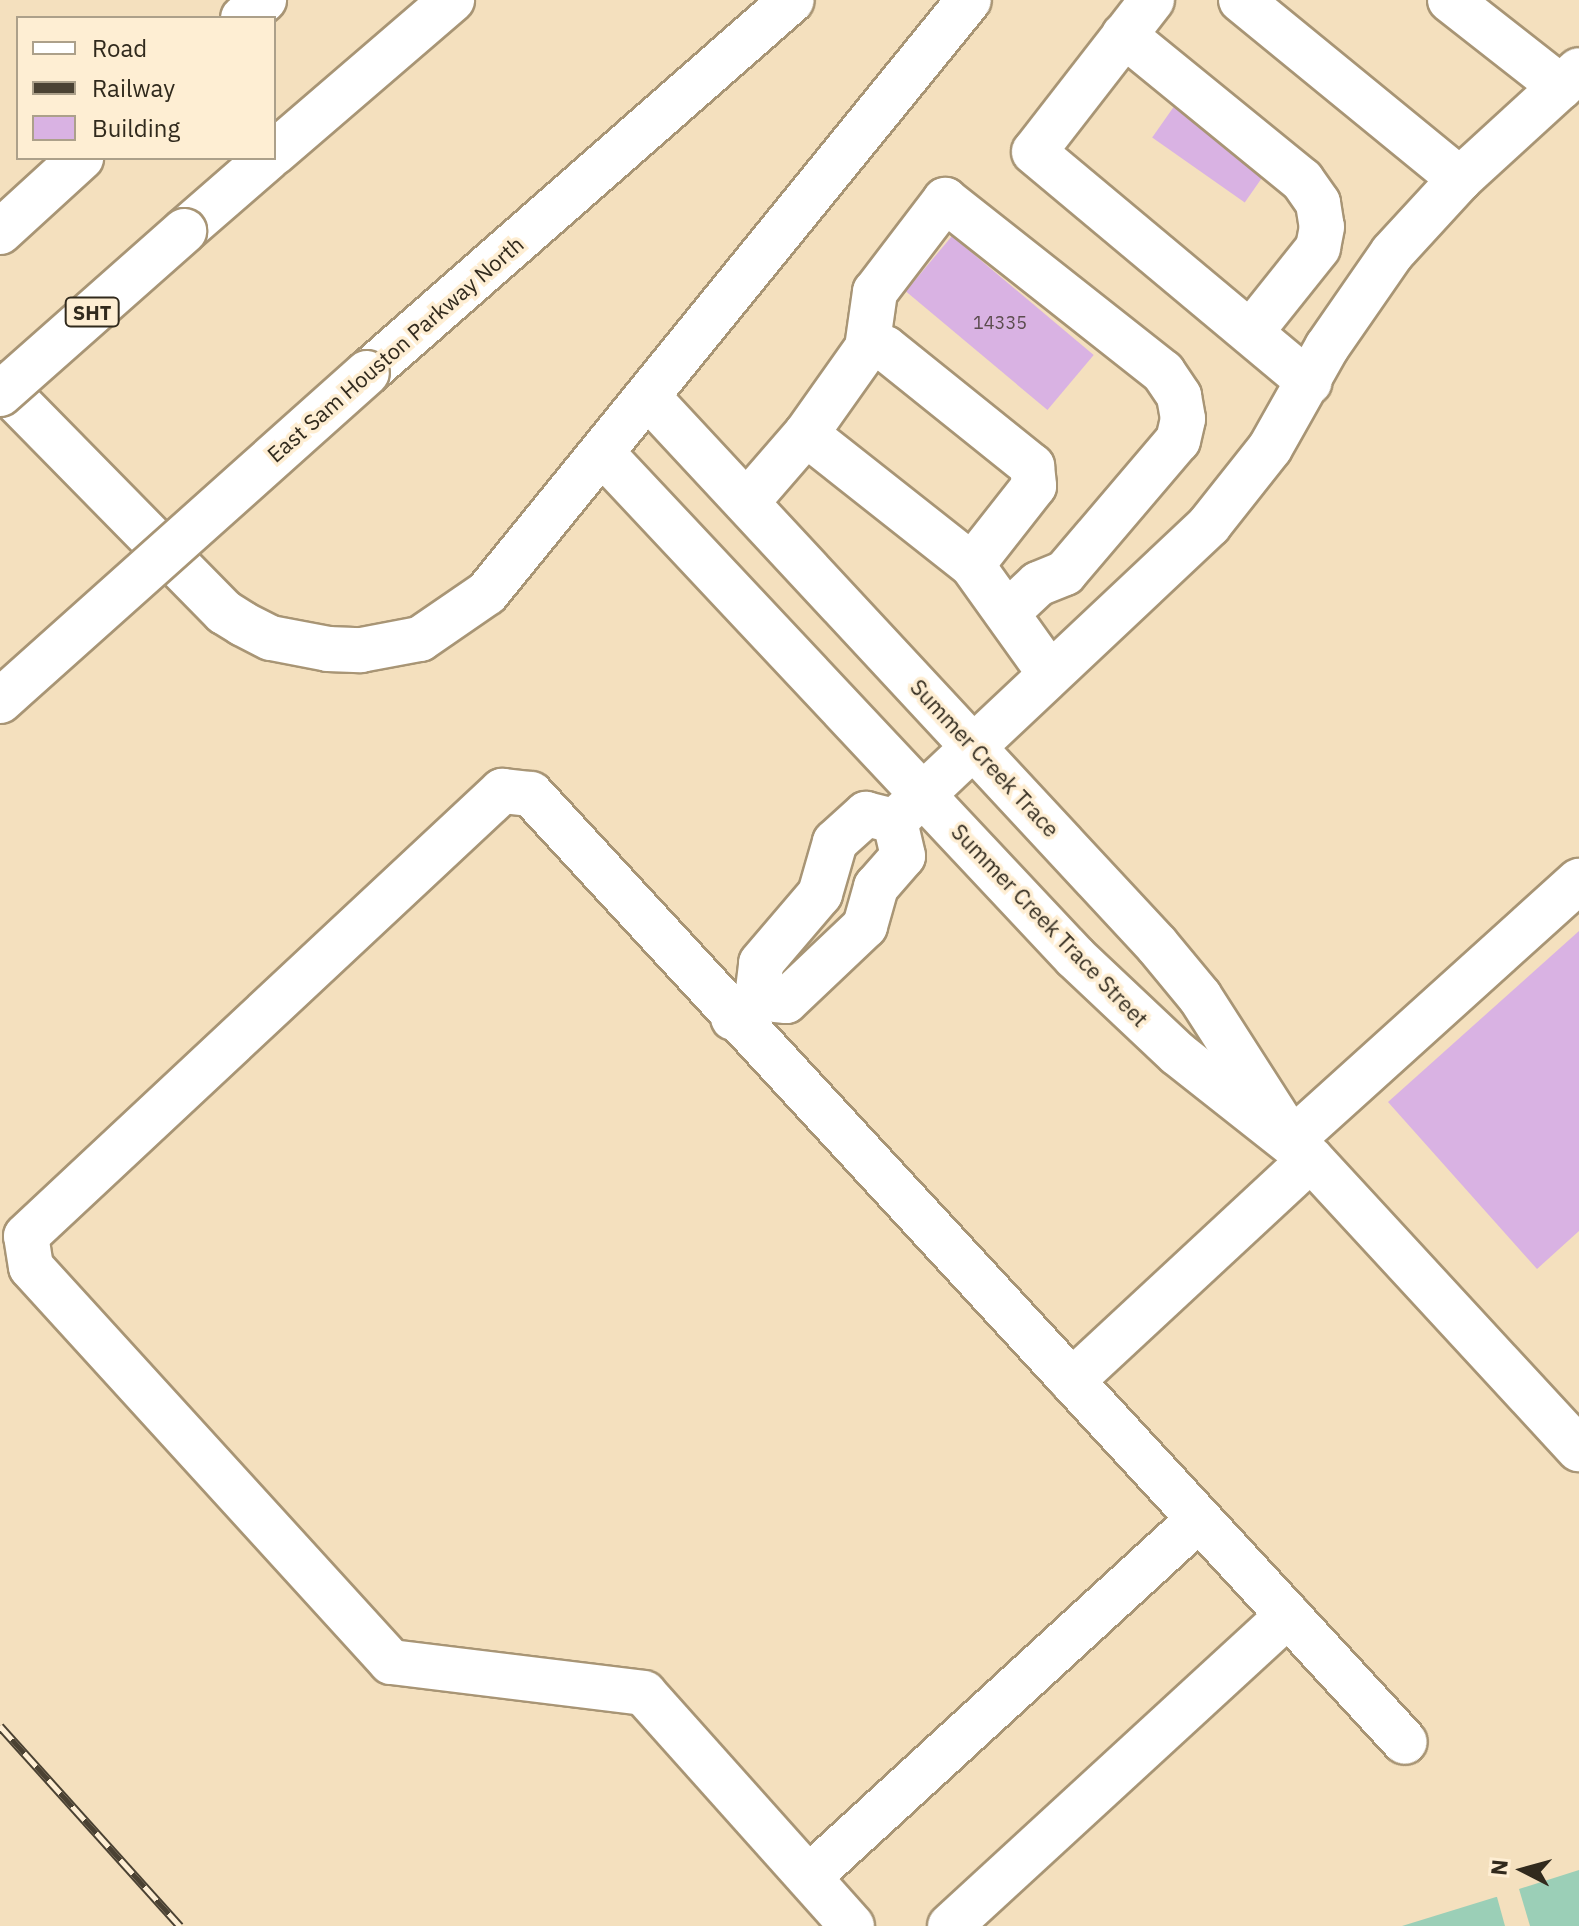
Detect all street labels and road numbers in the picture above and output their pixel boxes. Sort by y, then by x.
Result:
street label: East Sam Houston Parkway North [261,231,529,467]
road number: SHT [64,296,120,328]
street label: Summer Creek Trace [905,674,1065,842]
street label: Summer Creek Trace Street [946,818,1154,1032]

